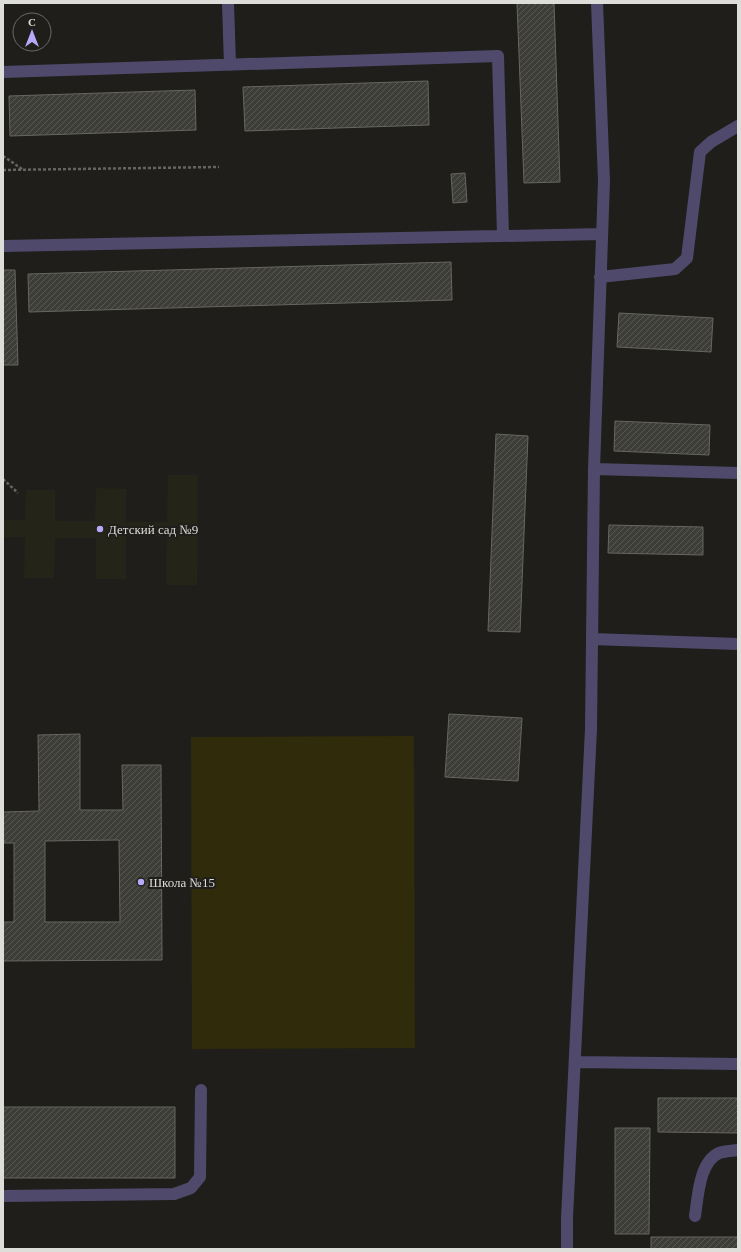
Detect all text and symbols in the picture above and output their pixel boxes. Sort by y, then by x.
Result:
north arrow [12,12,52,52]
text: С [28,16,36,28]
place label: Детский сад №9 [108,522,198,537]
marker: Детский сад №9 [95,524,105,534]
place label: Школа №15 [149,875,215,890]
marker: Школа №15 [136,877,146,887]

